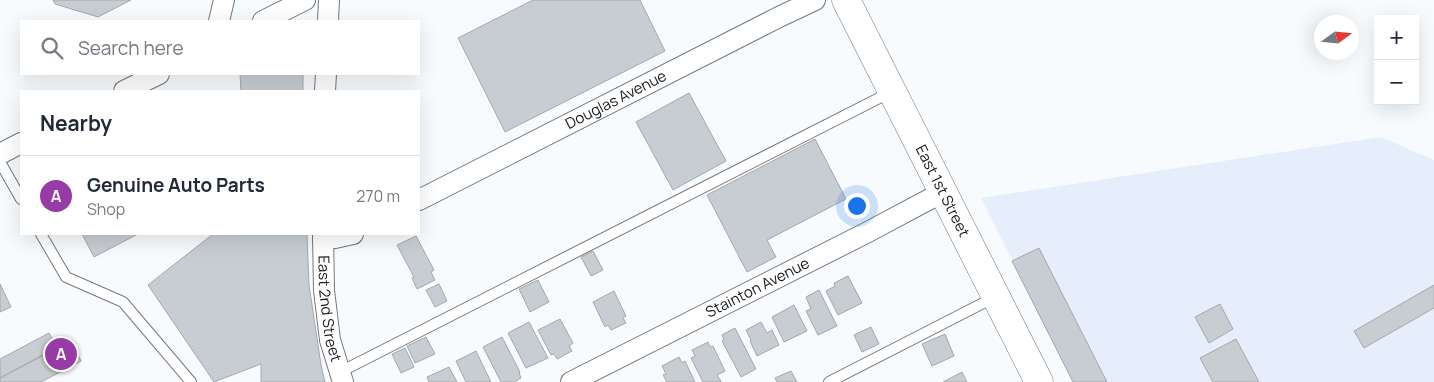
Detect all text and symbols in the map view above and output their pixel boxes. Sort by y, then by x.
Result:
north arrow [1314,15,1359,60]
map controls [1374,15,1419,105]
button: + [1374,15,1419,60]
search box [20,20,420,75]
icon: search [38,34,66,62]
text: Search here [78,35,184,61]
button: − [1374,60,1419,105]
street label: Douglas Avenue [562,65,670,134]
text: Nearby [40,109,112,137]
street label: East 1st Street [911,141,975,240]
text: Genuine Auto Parts [87,172,265,198]
text: A [51,185,61,207]
text: 270 m [356,185,400,207]
your location [844,193,870,219]
text: Shop [87,198,125,220]
street label: Stainton Avenue [702,252,813,322]
street label: East 2nd Street [313,255,347,364]
pin: A [45,335,77,373]

